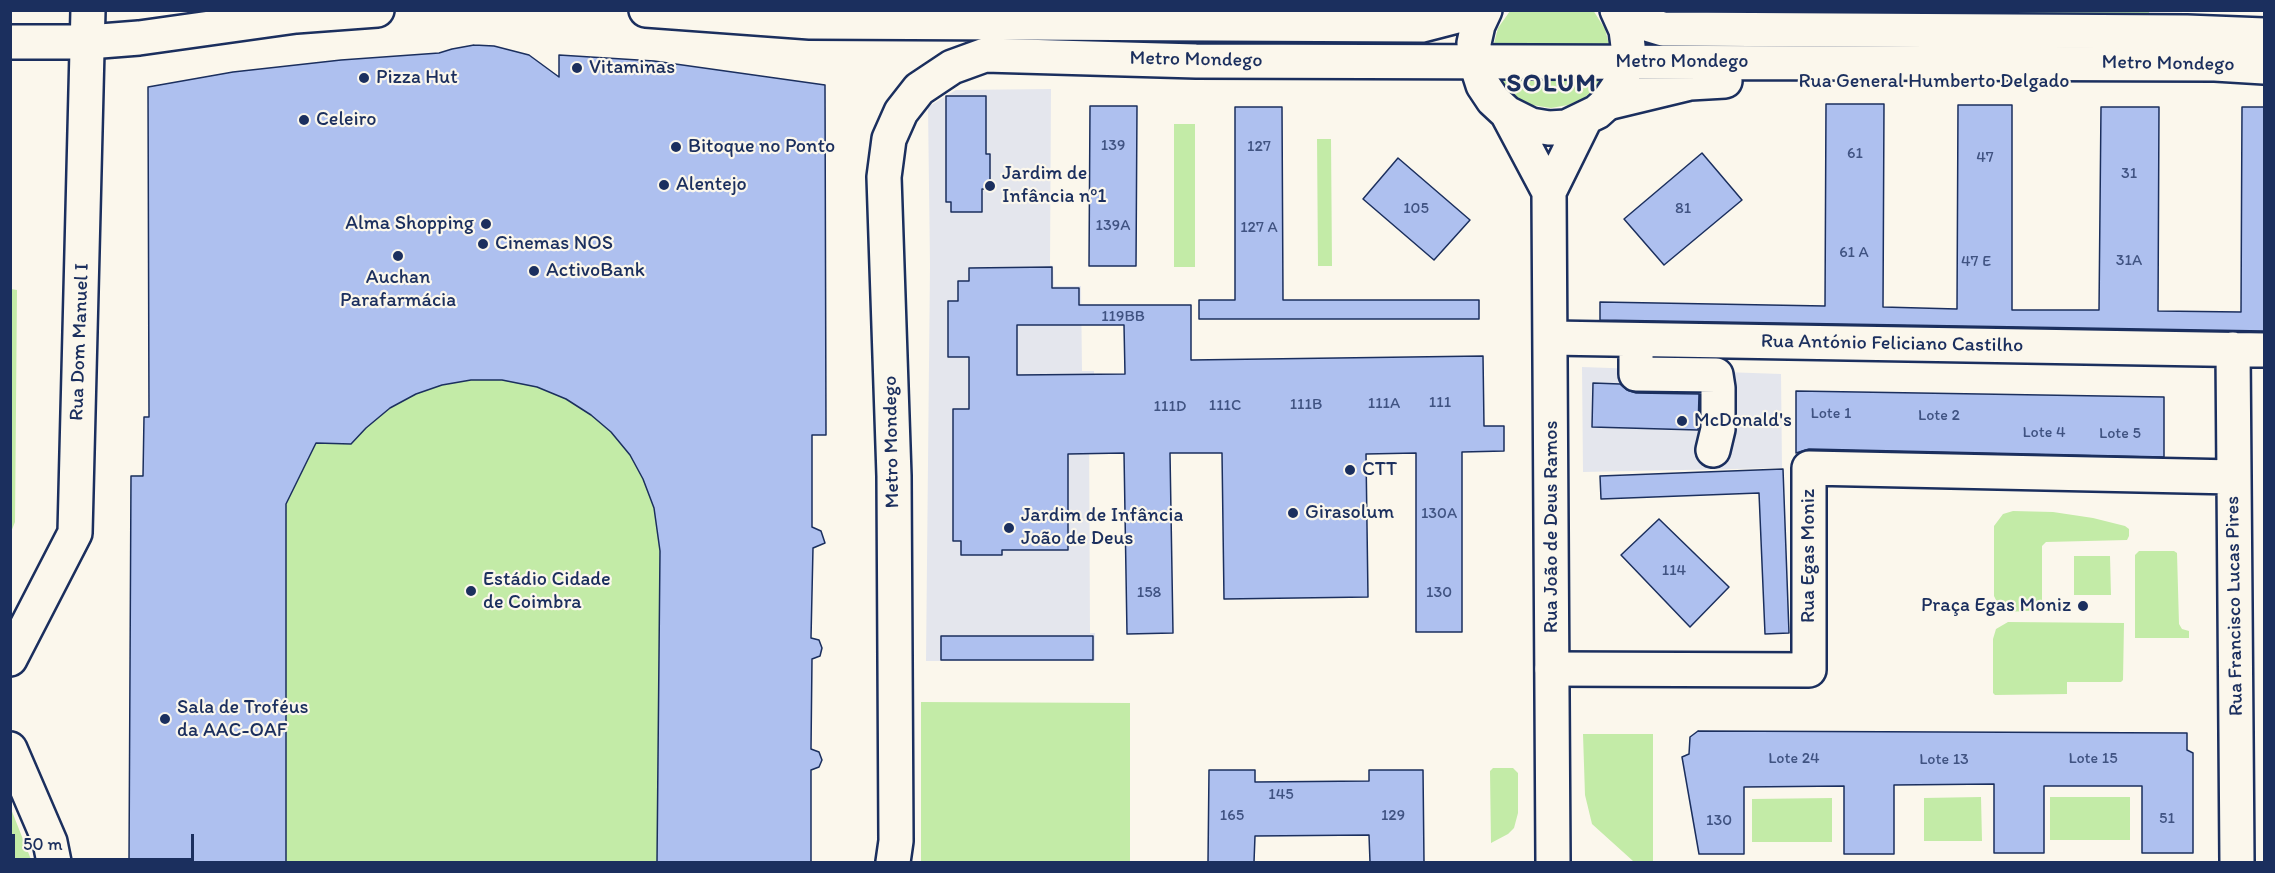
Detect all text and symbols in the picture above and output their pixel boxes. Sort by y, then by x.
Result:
street label: Metro Mondego [1129,47,1263,73]
street label: Metro Mondego [1616,50,1748,74]
street label: Metro Mondego [2101,51,2235,77]
place label: Vitaminas [589,56,675,80]
marker: Vitaminas [570,61,584,75]
place label: Pizza Hut [376,66,458,90]
district label: SOLUM [1506,68,1598,100]
street label: Rua General Humberto Delgado [1799,70,2069,94]
marker: Pizza Hut [357,71,371,85]
place label: Celeiro [316,108,376,132]
marker: Celeiro [297,113,311,127]
place label: Bitoque no Ponto [688,135,835,159]
house number: 139 [1101,136,1125,156]
house number: 127 [1247,137,1271,157]
marker: Bitoque no Ponto [669,140,683,154]
house number: 61 [1847,144,1863,164]
house number: 47 [1976,148,1994,168]
place label: Jardim de Infância nº1 [1002,162,1107,209]
house number: 31 [2121,164,2137,184]
place label: Alentejo [676,173,747,197]
marker: Alentejo [657,178,671,192]
marker: Jardim de Infância nº1 [983,179,997,193]
house number: 105 [1403,199,1429,219]
house number: 81 [1675,199,1691,219]
place label: Alma Shopping [345,212,474,236]
house number: 139A [1096,216,1130,236]
marker: Alma Shopping [479,217,493,231]
house number: 127 A [1240,218,1278,238]
place label: Cinemas NOS [495,232,613,256]
marker: Cinemas NOS [476,237,490,251]
house number: 61 A [1839,243,1869,263]
marker: Auchan Parafarmácia [391,249,405,263]
house number: 31A [2116,251,2142,271]
house number: 47 E [1961,252,1991,272]
place label: ActivoBank [546,259,645,283]
street label: Rua Dom Manuel I [65,263,95,421]
marker: ActivoBank [527,264,541,278]
place label: Auchan Parafarmácia [340,266,456,313]
house number: 119BB [1101,307,1145,327]
street label: Rua António Feliciano Castilho [1761,330,2023,358]
street label: Metro Mondego [879,375,905,509]
house number: 111 [1429,393,1451,413]
house number: 111A [1368,394,1400,414]
house number: 111B [1290,395,1322,415]
house number: 111C [1209,396,1241,416]
house number: 111D [1154,397,1186,417]
house number: Lote 1 [1811,404,1851,424]
house number: Lote 2 [1918,406,1960,426]
place label: McDonald's [1694,409,1792,433]
marker: McDonald's [1675,414,1689,428]
street label: Rua João de Deus Ramos [1540,421,1564,633]
house number: Lote 4 [2022,423,2066,443]
house number: Lote 5 [2099,424,2141,444]
place label: CTT [1362,458,1397,482]
marker: CTT [1343,463,1357,477]
street label: Rua Egas Moniz [1797,489,1821,623]
street label: Rua Francisco Lucas Pires [2221,496,2249,716]
place label: Girasolum [1305,501,1394,525]
place label: Jardim de Infância João de Deus [1021,504,1183,551]
house number: 130A [1421,504,1457,524]
marker: Girasolum [1286,506,1300,520]
marker: Jardim de Infância João de Deus [1002,521,1016,535]
house number: 114 [1662,561,1686,581]
place label: Estádio Cidade de Coimbra [483,568,611,615]
house number: 158 [1137,583,1161,603]
house number: 130 [1426,583,1452,603]
marker: Estádio Cidade de Coimbra [464,584,478,598]
place label: Praça Egas Moniz [1921,594,2071,618]
marker: Praça Egas Moniz [2076,599,2090,613]
place label: Sala de Troféus da AAC-OAF [177,696,309,743]
marker: Sala de Troféus da AAC-OAF [158,712,172,726]
house number: Lote 24 [1768,749,1820,769]
house number: Lote 15 [2068,749,2118,769]
house number: Lote 13 [1919,750,1969,770]
house number: 145 [1268,785,1294,805]
house number: 165 [1220,806,1244,826]
house number: 129 [1381,806,1405,826]
house number: 51 [2159,809,2175,829]
house number: 130 [1706,811,1732,831]
scale bar [15,822,196,860]
text: 50 m [23,833,63,855]

